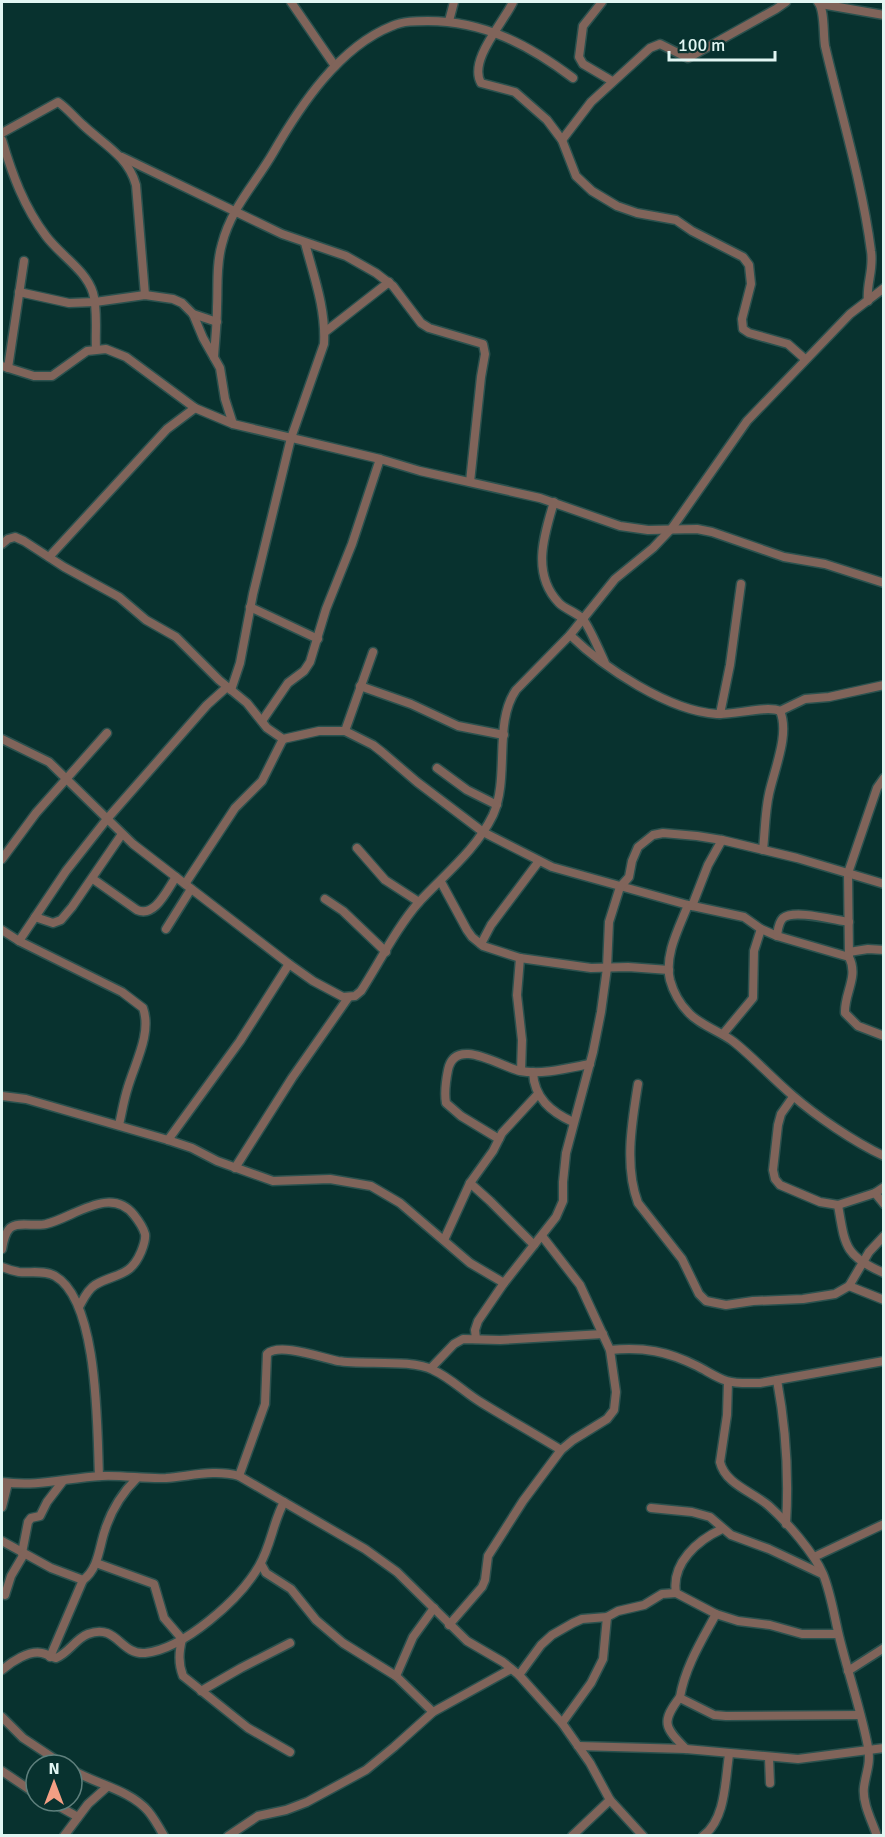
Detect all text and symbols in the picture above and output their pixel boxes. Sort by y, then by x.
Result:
scale bar [669,24,776,62]
text: 100 m [678,34,725,56]
north arrow [24,1753,84,1813]
text: N [48,1759,60,1779]

